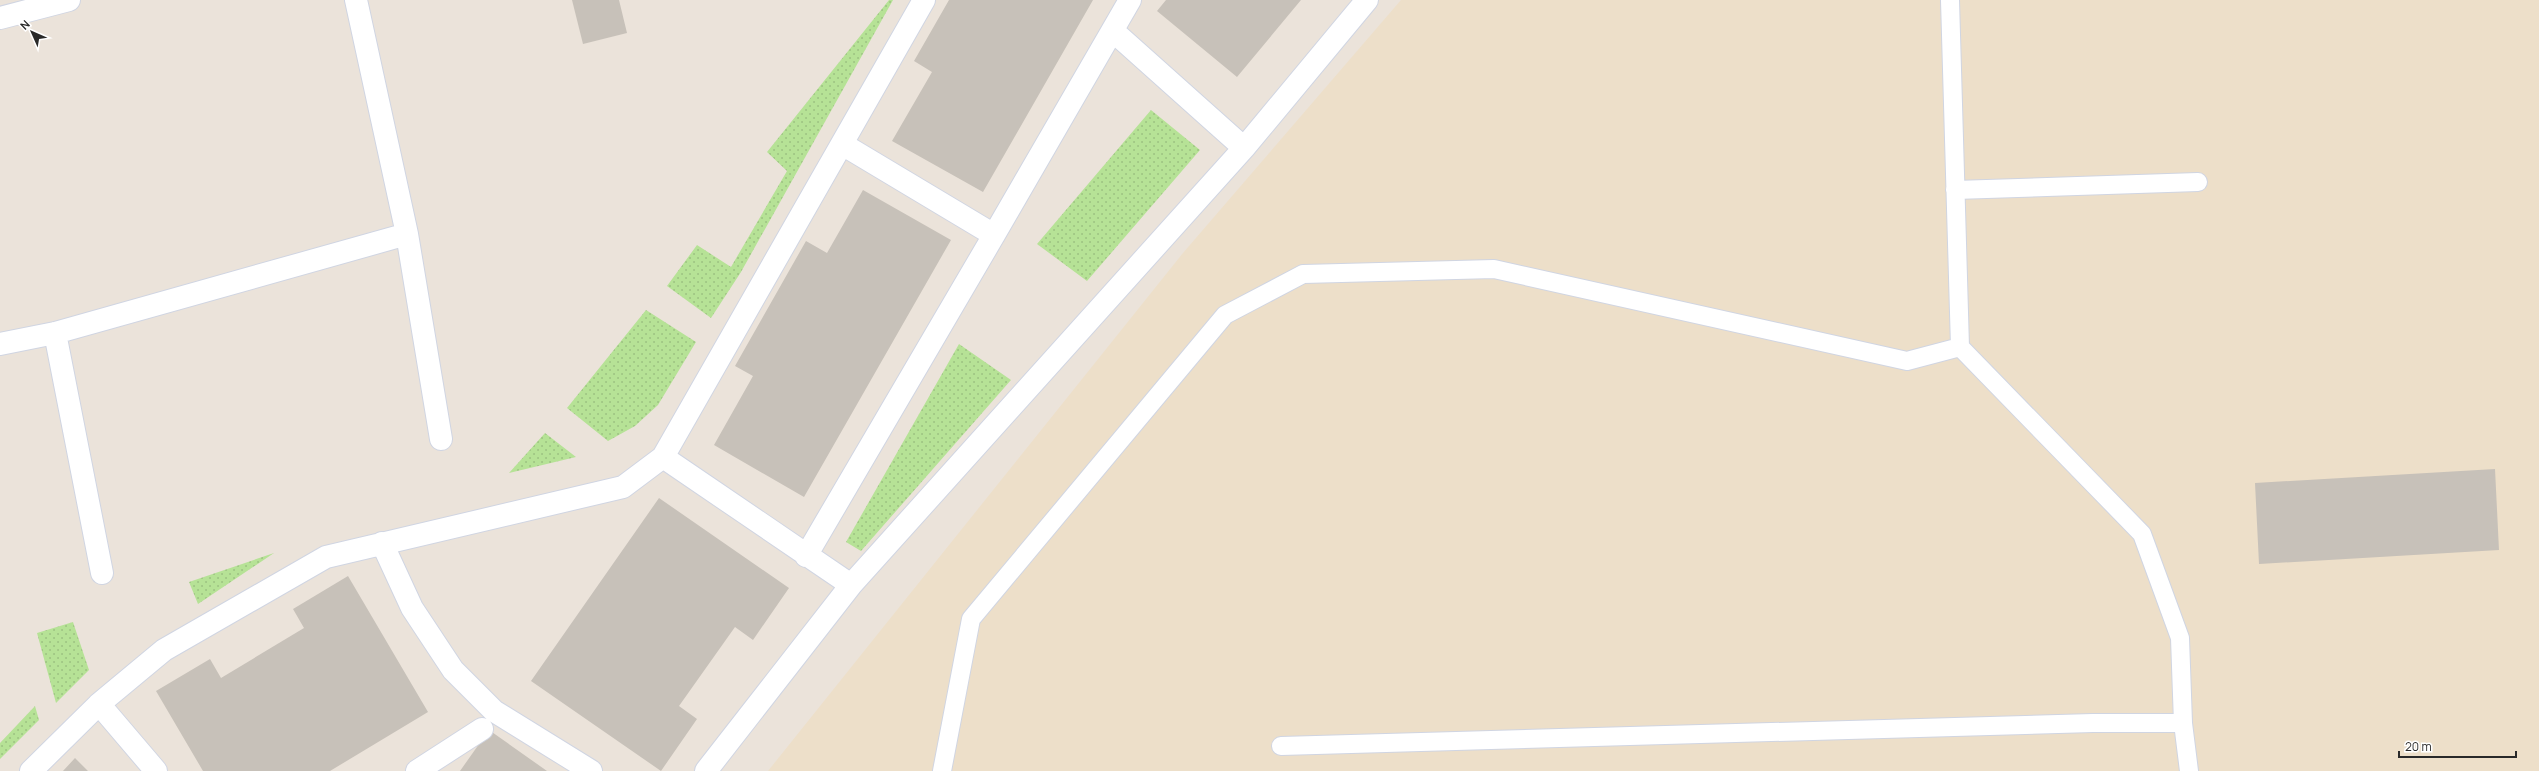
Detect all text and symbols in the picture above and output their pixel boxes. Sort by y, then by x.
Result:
north arrow [12,12,52,52]
text: N [16,16,33,33]
scale bar [2399,733,2516,759]
text: 20 m [2405,738,2432,755]

